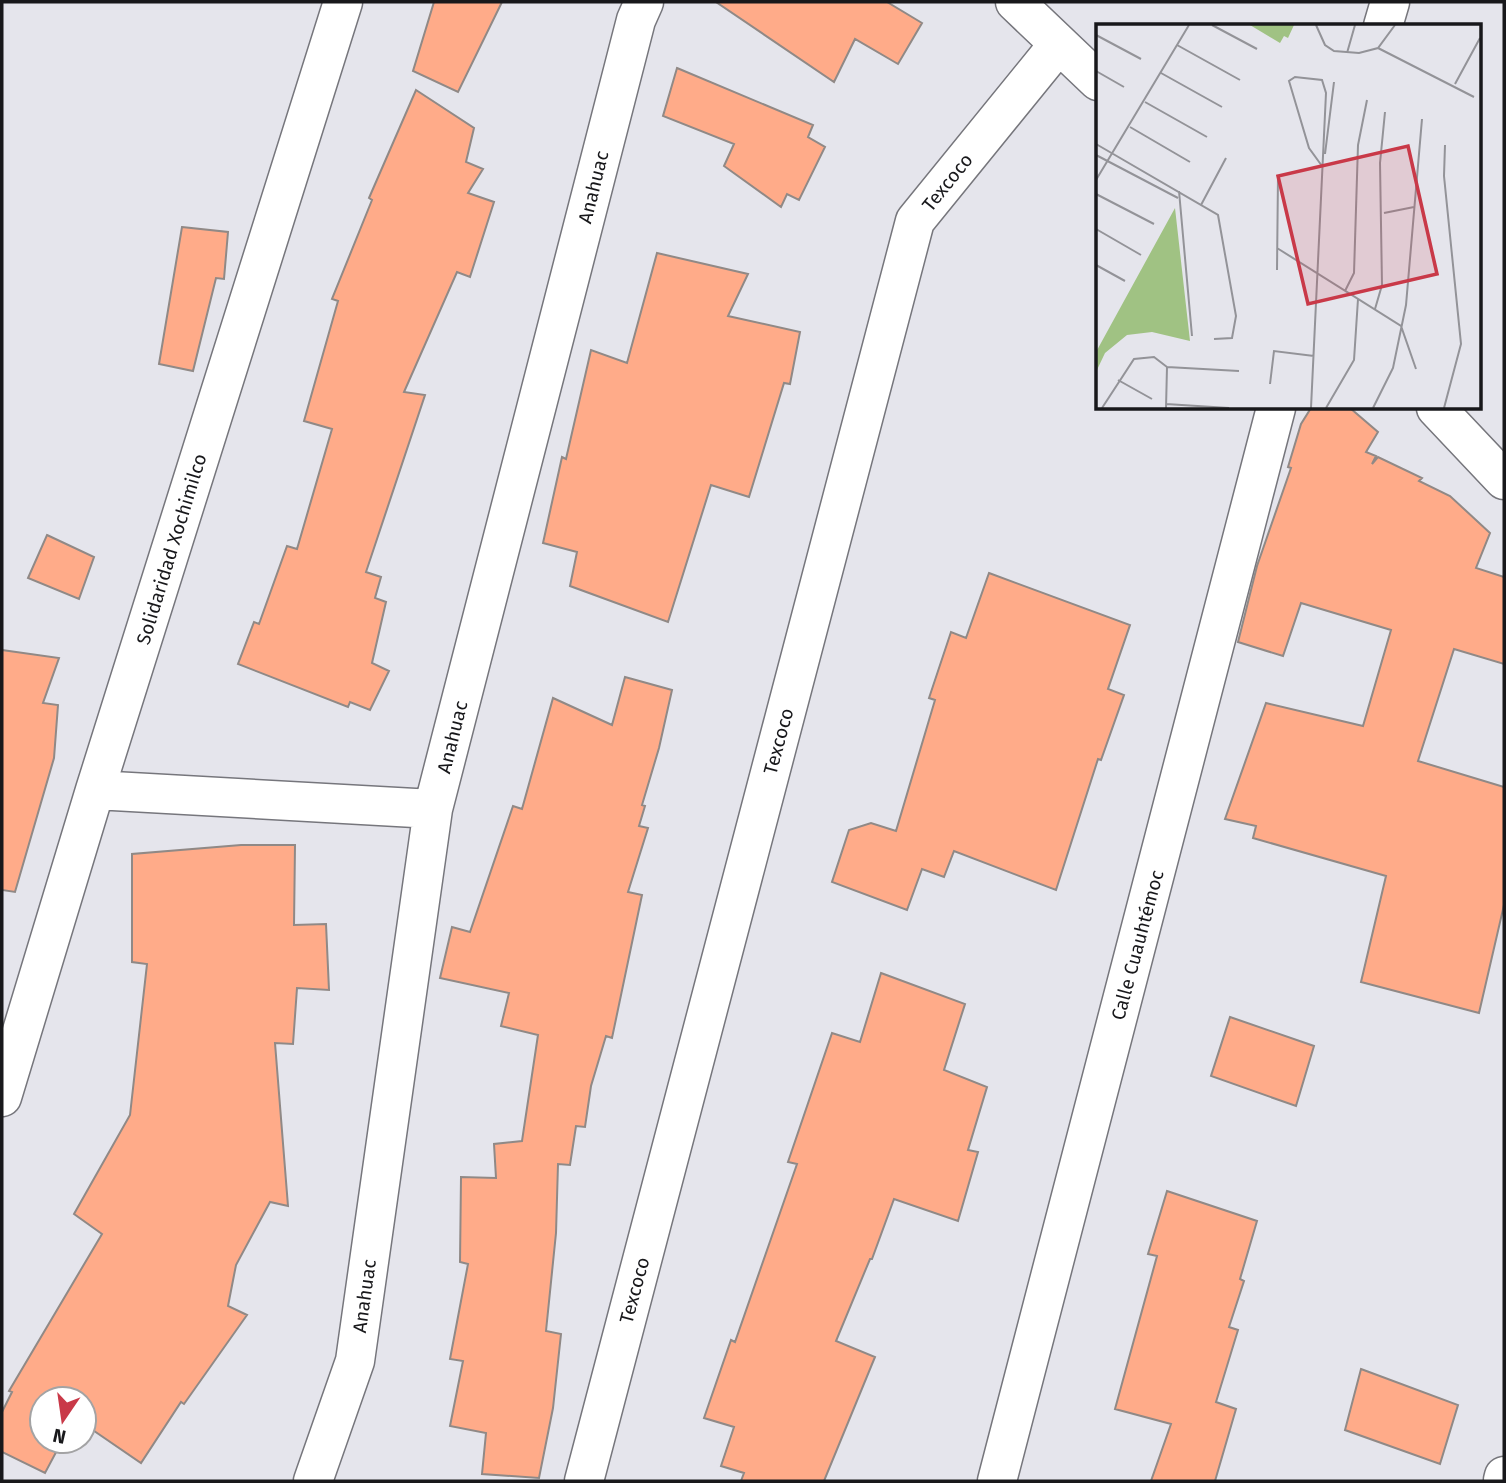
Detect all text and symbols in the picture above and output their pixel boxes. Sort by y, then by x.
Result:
inset map [1096,24,1482,410]
street label: Anahuac [573,148,614,226]
street label: Texcoco [917,149,978,216]
street label: Solidaridad Xochimilco [131,451,211,647]
street label: Anahuac [432,698,473,776]
street label: Texcoco [759,706,798,777]
street label: Calle Cuauhtémoc [1106,868,1169,1023]
street label: Texcoco [615,1255,654,1326]
street label: Anahuac [348,1258,381,1334]
north arrow [28,1385,98,1455]
text: N [51,1423,68,1449]

